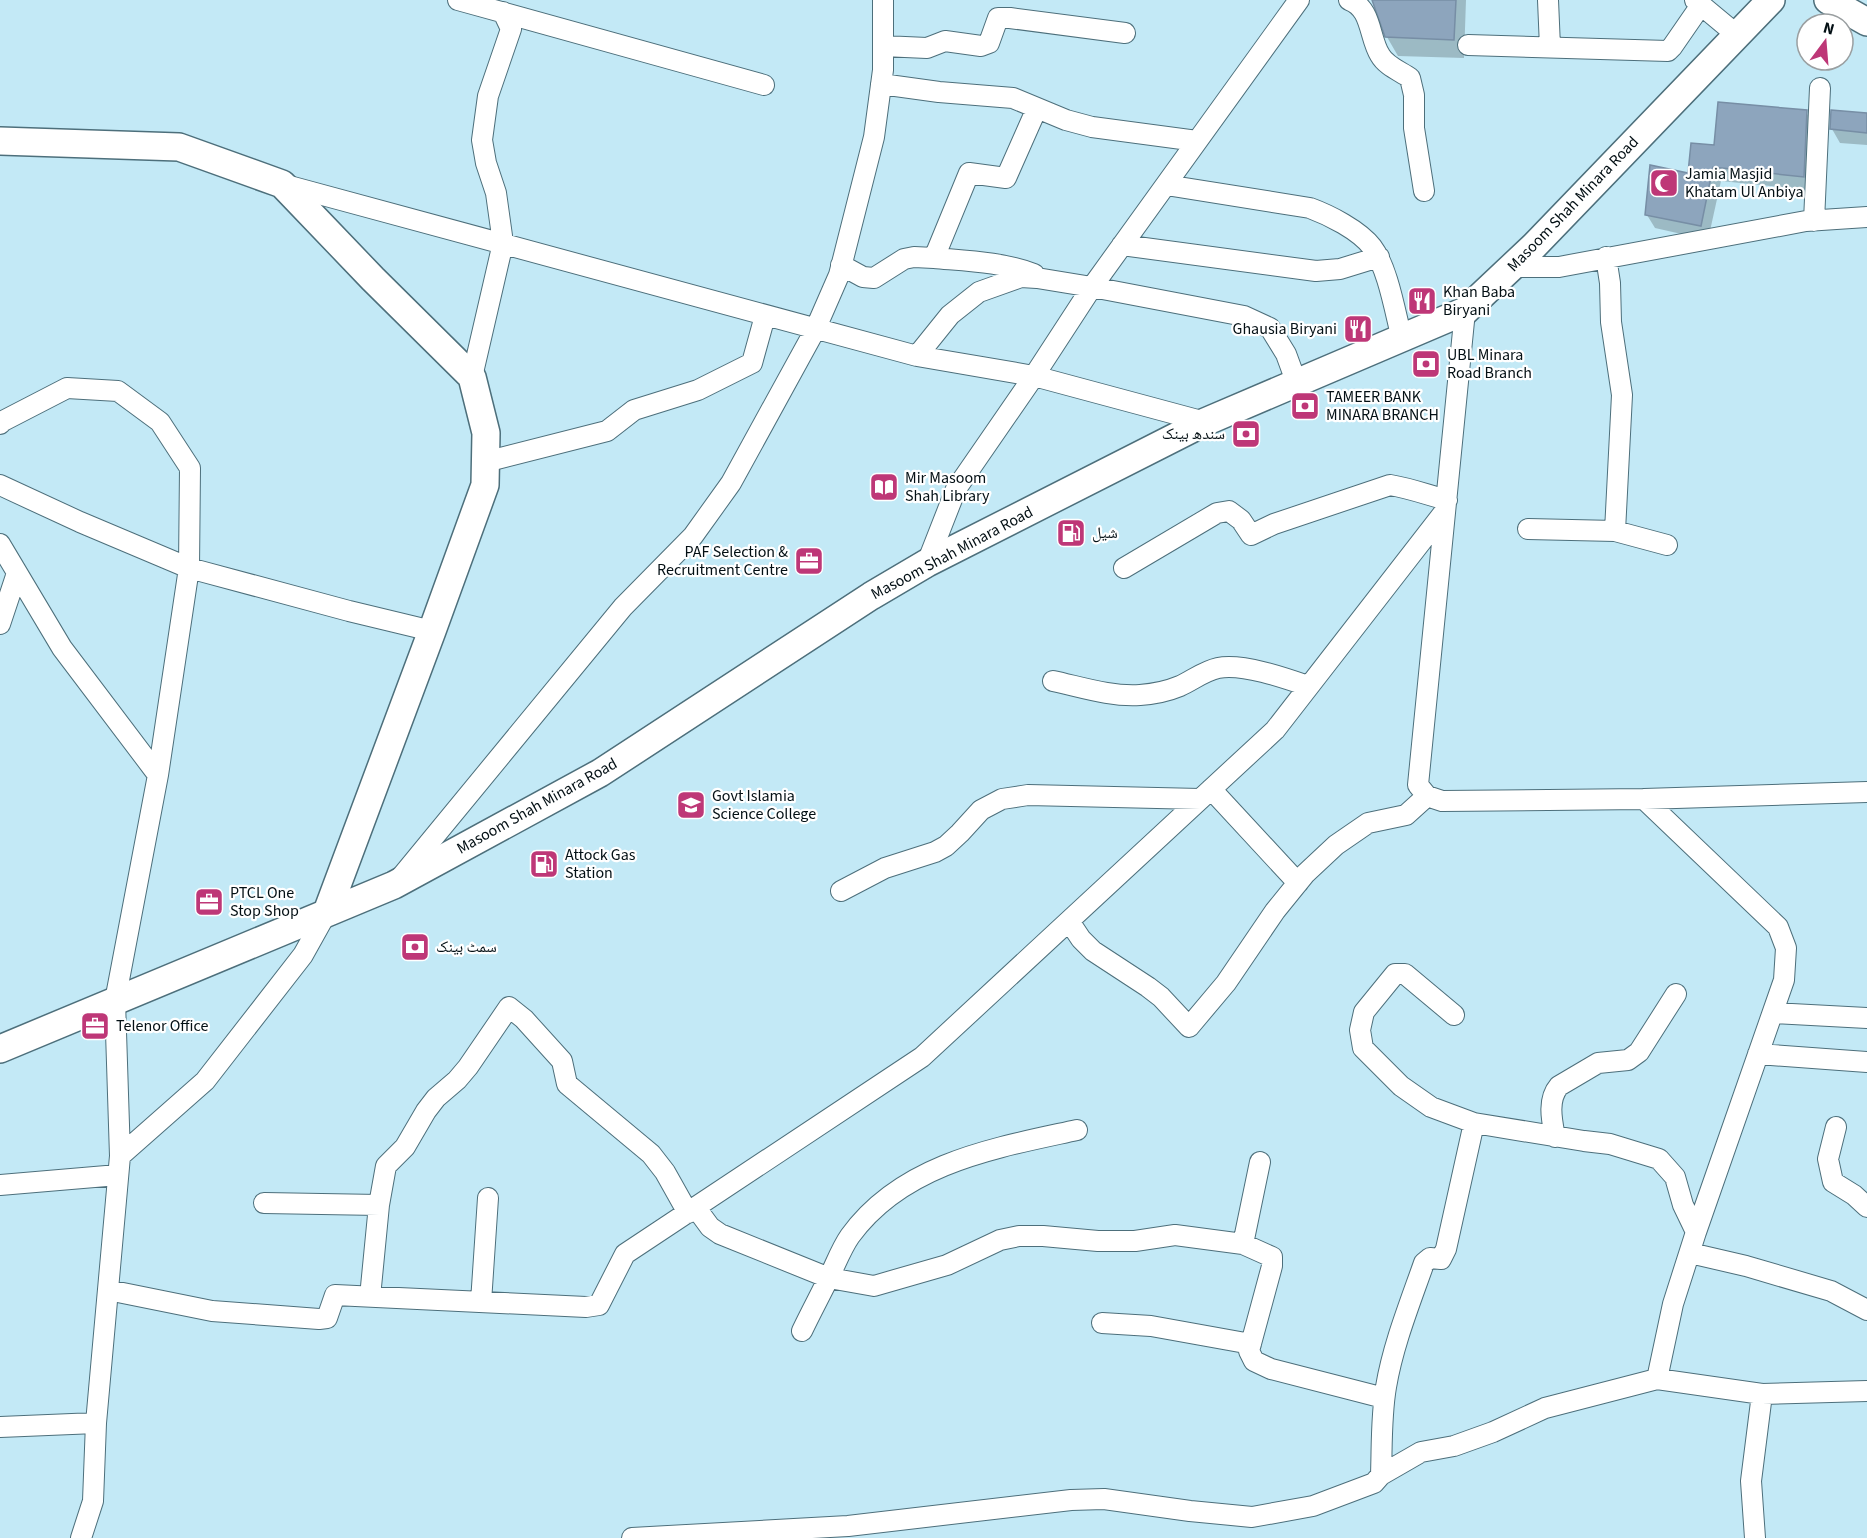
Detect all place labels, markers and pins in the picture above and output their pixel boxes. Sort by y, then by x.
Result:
place label: Jamia Masjid Khatam Ul Anbiya [1685,163,1803,203]
mosque icon: Jamia Masjid Khatam Ul Anbiya [1648,167,1680,199]
place label: Khan Baba Biryani [1443,281,1515,321]
restaurant icon: Khan Baba Biryani [1406,285,1438,317]
restaurant icon: Ghausia Biryani [1342,313,1374,345]
place label: Ghausia Biryani [1233,318,1337,340]
place label: UBL Minara Road Branch [1447,344,1532,384]
bank icon: UBL Minara Road Branch [1410,348,1442,380]
place label: TAMEER BANK MINARA BRANCH [1326,386,1439,426]
bank icon: TAMEER BANK MINARA BRANCH [1289,390,1321,422]
bank icon: سندھ بینک [1230,418,1262,450]
place label: سندھ بینک [1162,423,1225,445]
place label: Mir Masoom Shah Library [905,467,990,507]
library icon: Mir Masoom Shah Library [868,471,900,503]
fuel station icon: شیل [1055,517,1087,549]
place label: شیل [1092,522,1118,544]
place label: PAF Selection & Recruitment Centre [657,541,788,581]
office icon: PAF Selection & Recruitment Centre [793,545,825,577]
place label: Govt Islamia Science College [712,785,816,825]
school or university icon: Govt Islamia Science College [675,789,707,821]
place label: Attock Gas Station [565,844,636,884]
fuel station icon: Attock Gas Station [528,848,560,880]
place label: PTCL One Stop Shop [230,882,299,922]
office icon: PTCL One Stop Shop [193,886,225,918]
bank icon: سمٹ بینک [399,931,431,963]
place label: سمٹ بینک [436,936,497,958]
office icon: Telenor Office [79,1010,111,1042]
place label: Telenor Office [116,1015,208,1037]

